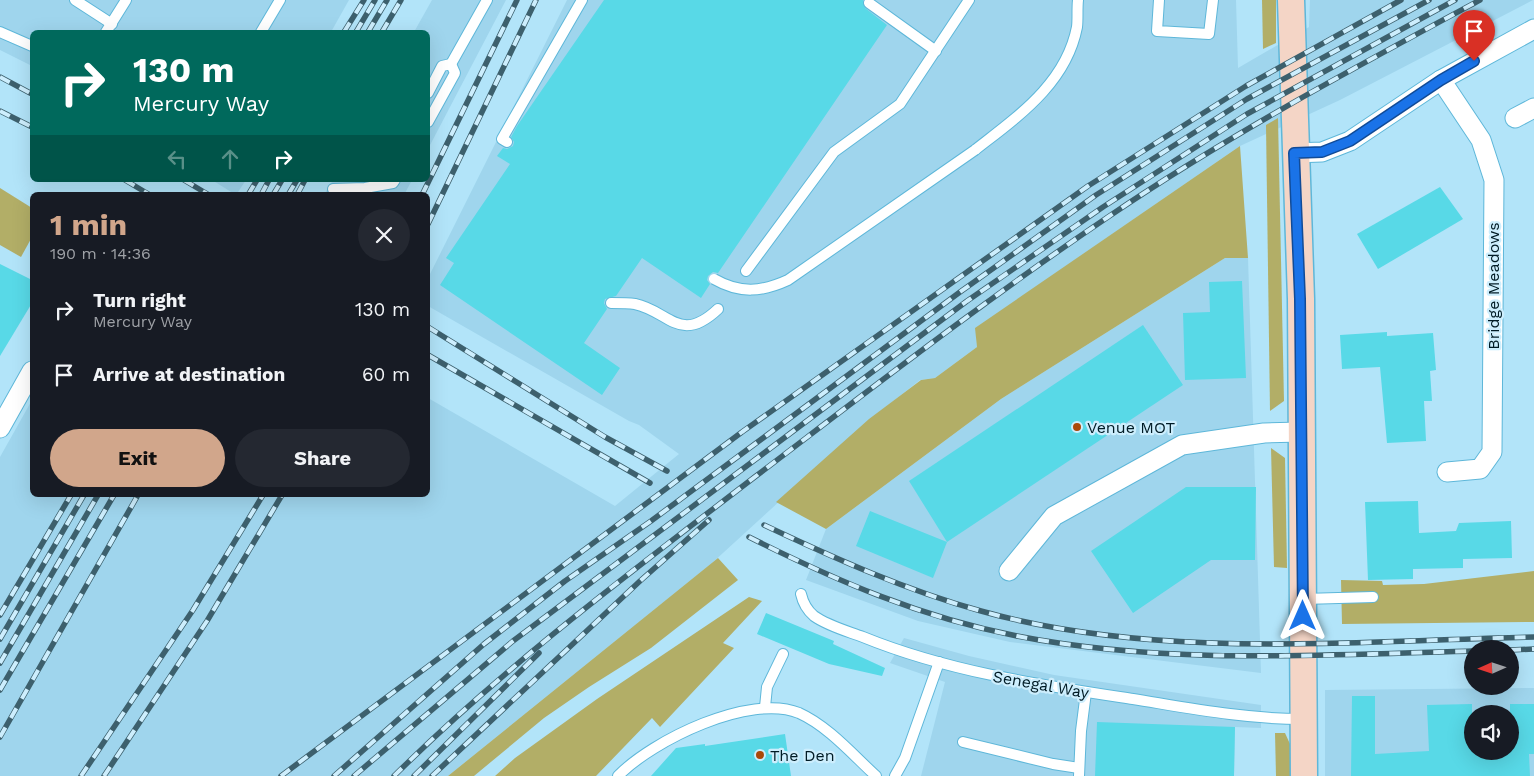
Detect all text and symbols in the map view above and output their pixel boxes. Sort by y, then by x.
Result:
pin [1453,10,1495,61]
icon: arrive [1460,17,1488,45]
text: 130 m [133,49,234,91]
icon: right [50,50,115,115]
text: Mercury Way [133,91,269,116]
icon: left [163,145,191,173]
icon: ahead [216,145,244,173]
icon: right [269,145,297,173]
text: 1 min [50,207,127,242]
button: close [358,209,410,261]
street label: Bridge Meadows [1484,222,1503,350]
text: 190 m · 14:36 [50,244,151,263]
text: Turn right [93,289,186,312]
icon: right [50,296,78,324]
text: 130 m [355,298,410,321]
text: Mercury Way [93,312,192,331]
icon: arrive [50,361,78,389]
text: Arrive at destination [93,363,285,386]
text: 60 m [362,363,410,386]
place label: Venue MOT [1087,418,1176,437]
marker: Venue MOT [1071,421,1083,433]
button: Exit [50,429,225,487]
button: Share [235,429,410,487]
position arrow [1276,589,1328,641]
north arrow [1464,640,1519,695]
map controls [1464,640,1519,760]
street label: Senegal Way [991,667,1091,702]
button: sound [1464,705,1519,760]
place label: The Den [770,746,835,765]
marker: The Den [754,749,766,761]

